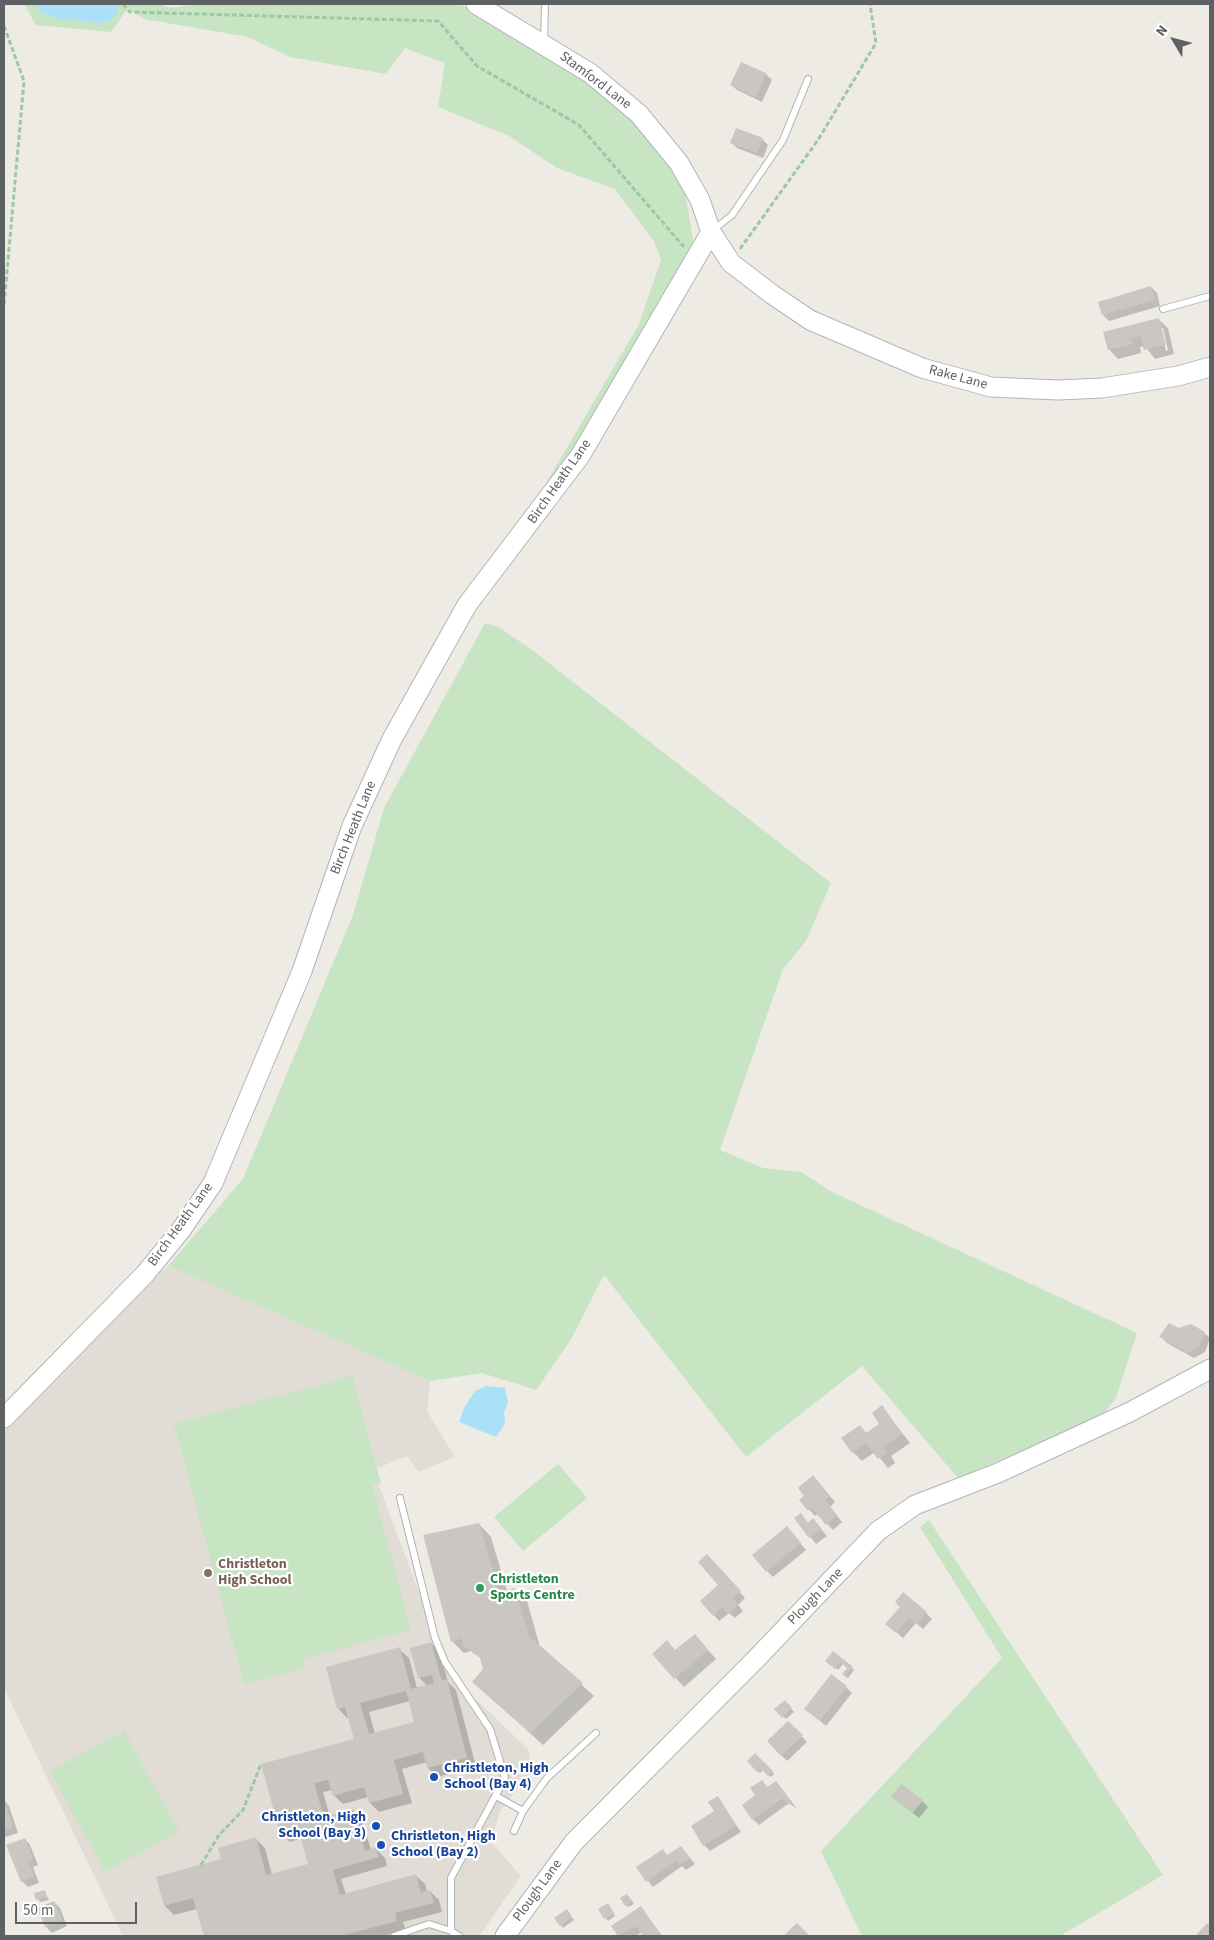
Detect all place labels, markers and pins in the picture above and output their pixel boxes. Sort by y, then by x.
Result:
place label: Christleton High School [218,1557,291,1590]
marker: Christleton High School [202,1567,214,1579]
place label: Christleton Sports Centre [490,1572,575,1604]
marker: Christleton Sports Centre [474,1582,486,1594]
place label: Christleton, High School (Bay 4) [444,1761,549,1794]
marker: Christleton, High School (Bay 4) [428,1771,440,1783]
place label: Christleton, High School (Bay 3) [261,1810,366,1842]
marker: Christleton, High School (Bay 3) [370,1820,382,1832]
place label: Christleton, High School (Bay 2) [391,1829,496,1861]
marker: Christleton, High School (Bay 2) [375,1839,387,1851]

